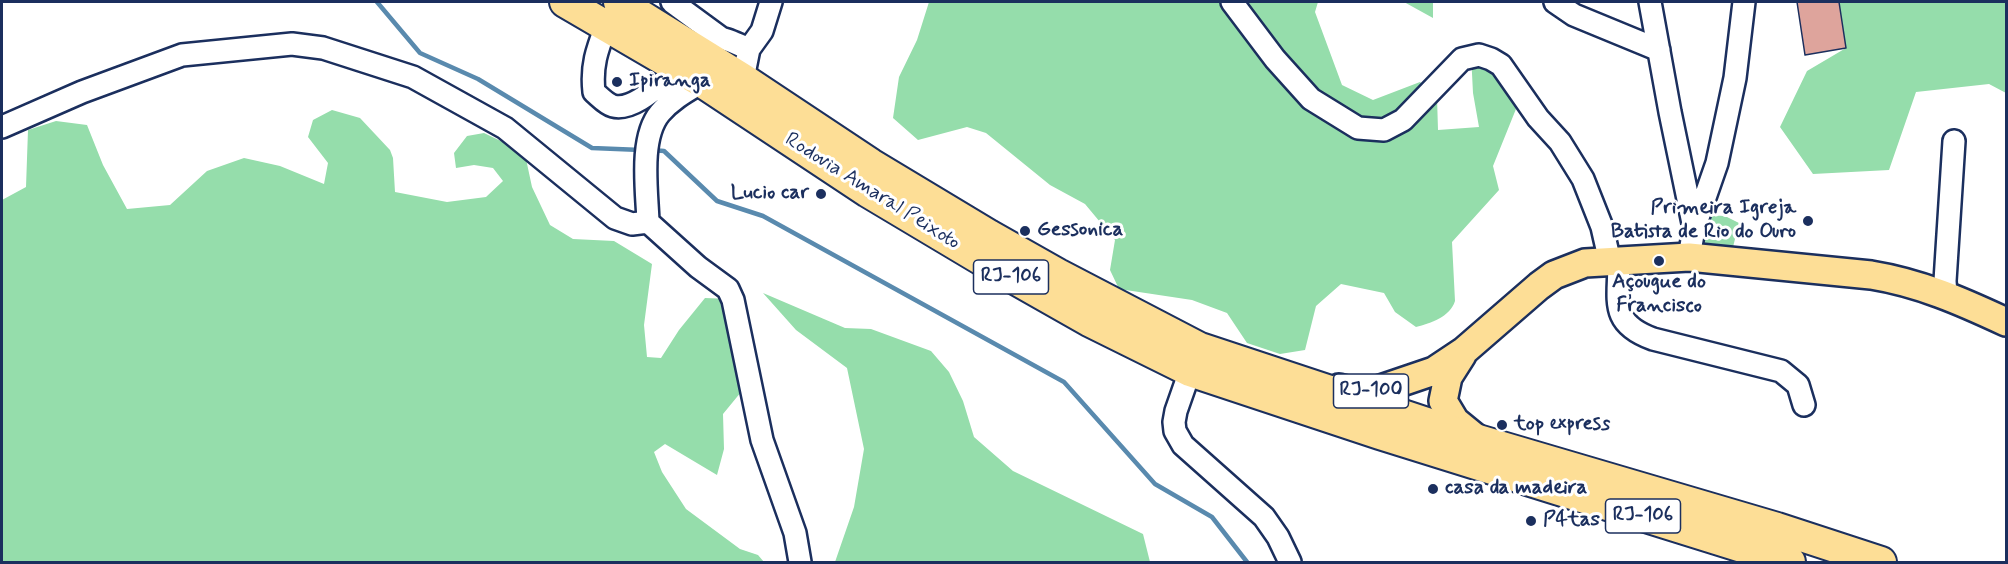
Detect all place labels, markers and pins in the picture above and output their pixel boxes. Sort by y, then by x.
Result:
place label: Ipiranga [629,69,711,95]
marker: Ipiranga [610,75,624,89]
place label: Lucio car [731,181,809,207]
marker: Lucio car [814,187,828,201]
place label: Primeira Igreja Batista de Rio do Ouro [1611,196,1796,246]
marker: Primeira Igreja Batista de Rio do Ouro [1801,214,1815,228]
place label: Gessonica [1037,218,1123,244]
marker: Gessonica [1018,224,1032,238]
marker: Açougue do Francisco [1652,254,1666,268]
place label: Açougue do Francisco [1612,270,1706,320]
place label: top express [1514,412,1610,438]
marker: top express [1495,418,1509,432]
place label: casa da madeira [1445,476,1587,502]
marker: casa da madeira [1426,482,1440,496]
place label: P4tas [1543,508,1600,534]
marker: P4tas [1524,514,1538,528]

